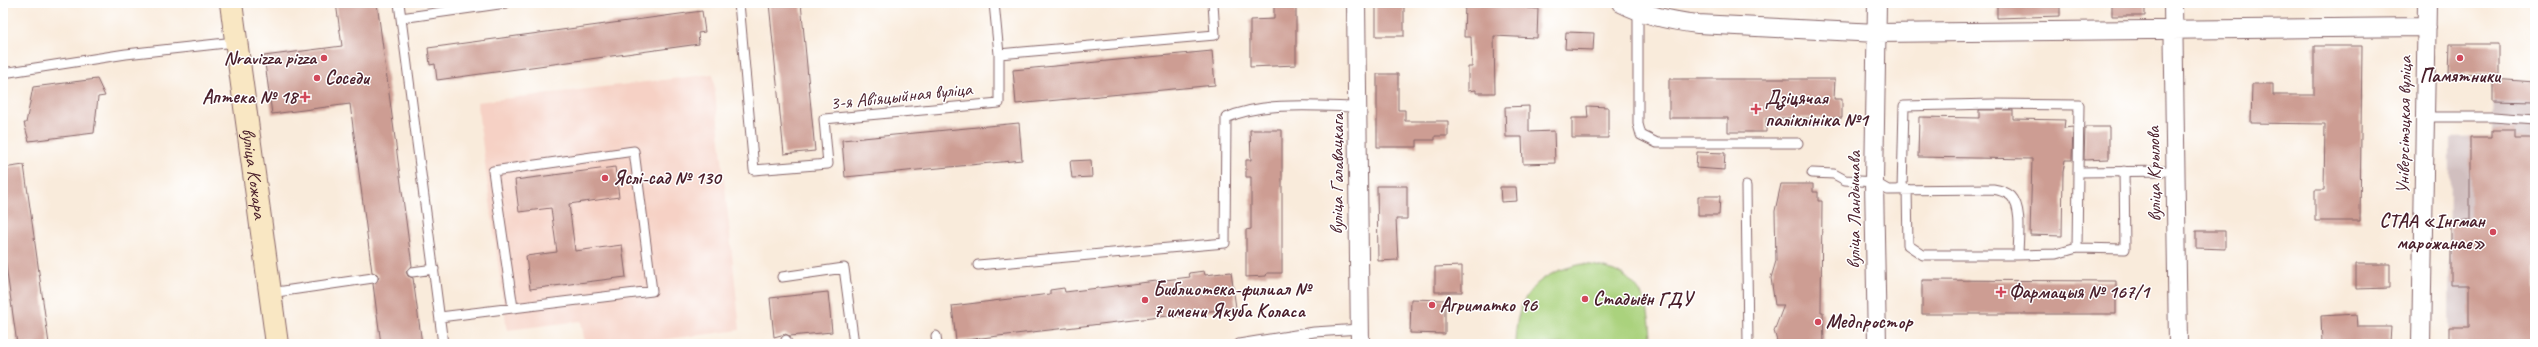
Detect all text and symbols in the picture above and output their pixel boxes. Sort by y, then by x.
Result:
place label: Nravizza pizza [224,46,317,70]
marker: Nravizza pizza [319,53,329,63]
marker: Памятники [2455,53,2465,63]
street label: Універсітэцкая вуліца [2391,54,2417,194]
place label: Памятники [2420,64,2502,88]
place label: Соседи [325,66,371,90]
marker: Соседи [312,73,322,83]
street label: 3-я Авіяцыйная вуліца [829,76,975,115]
place label: Аптека № 18 [202,85,299,109]
place label: Дзіцячая паліклініка №1 [1765,86,1870,132]
marker: Аптека № 18 [300,92,310,102]
marker: Дзіцячая паліклініка №1 [1750,103,1762,115]
street label: вуліца Галавацкага [1325,111,1349,235]
street label: вуліца Крылова [2141,125,2167,222]
street label: вуліца Кожара [236,127,272,222]
street label: вуліца Ландышава [1842,150,1866,269]
place label: Яслі-сад № 130 [613,166,723,190]
marker: Яслі-сад № 130 [600,173,610,183]
place label: СТАА «Інгман марожанае» [2379,209,2487,255]
marker: СТАА «Інгман марожанае» [2488,227,2498,237]
place label: Библиотека-филиал № 7 имени Якуба Коласа [1153,277,1314,323]
place label: Фармацыя № 167/1 [2009,280,2151,304]
place label: Стадыён ГДУ [1593,287,1696,311]
marker: Фармацыя № 167/1 [1996,287,2006,297]
place label: Агриматко 96 [1440,293,1539,317]
marker: Стадыён ГДУ [1580,294,1590,304]
marker: Библиотека-филиал № 7 имени Якуба Коласа [1140,295,1150,305]
marker: Агриматко 96 [1427,300,1437,310]
place label: Медпростор [1826,310,1914,334]
marker: Медпростор [1813,317,1823,327]

